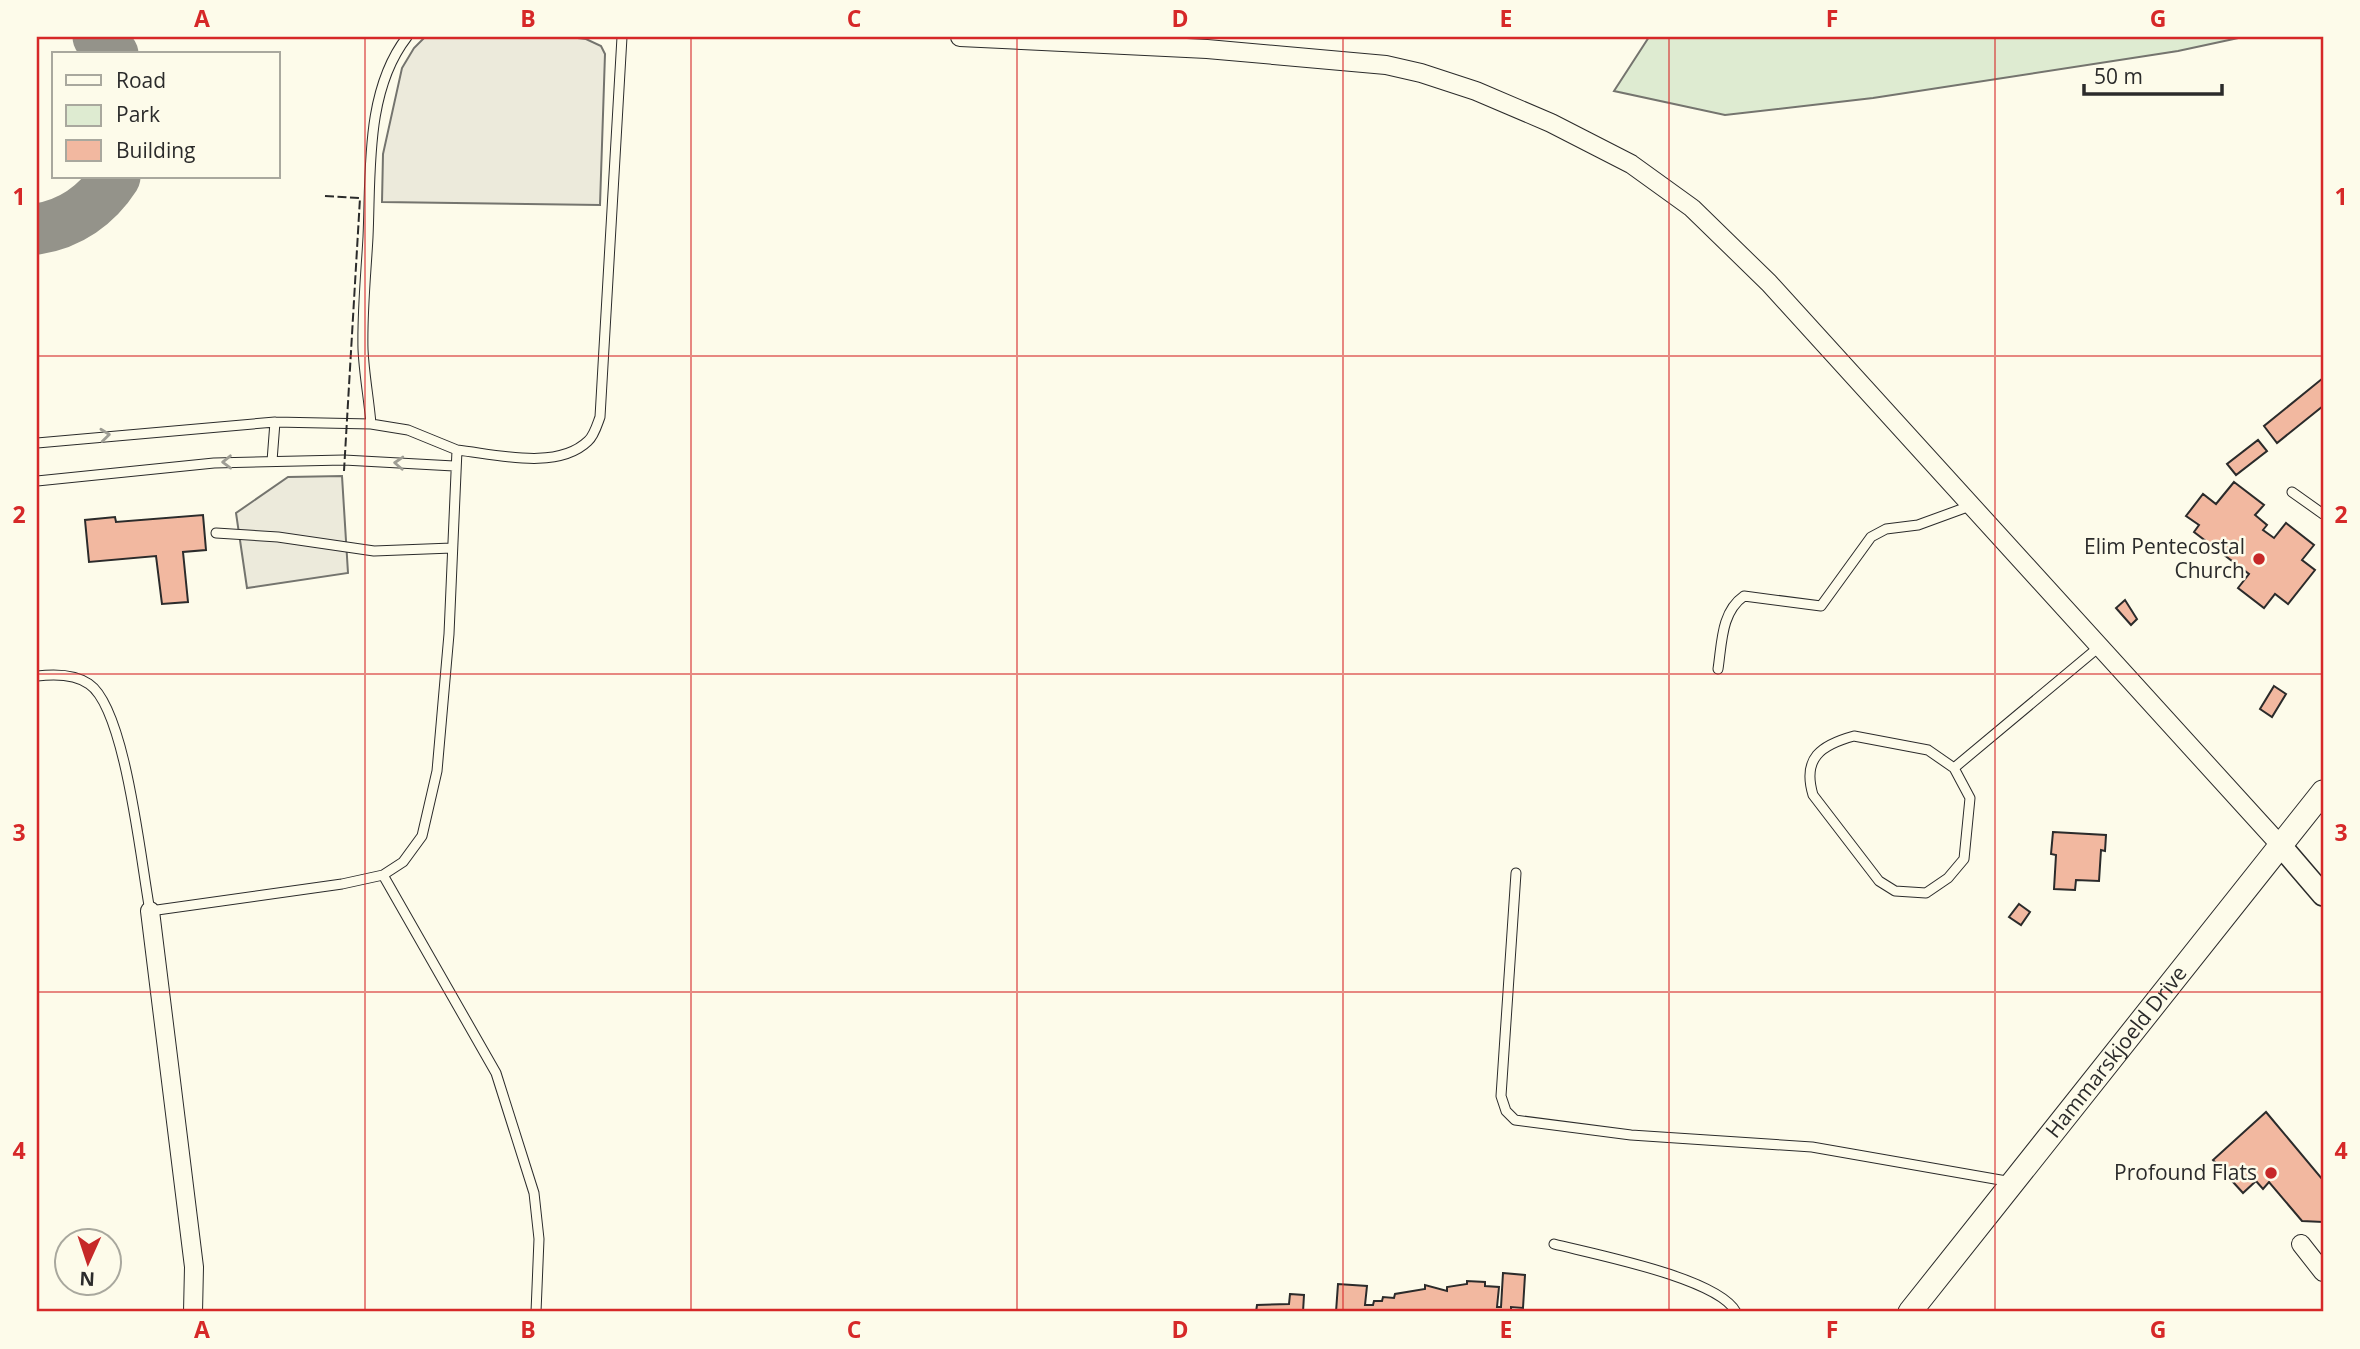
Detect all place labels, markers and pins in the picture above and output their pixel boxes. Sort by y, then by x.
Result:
place label: Elim Pentecostal Church [2084,532,2245,584]
marker: Elim Pentecostal Church [2251,551,2267,567]
place label: Profound Flats [2114,1158,2257,1186]
marker: Profound Flats [2263,1165,2279,1181]

